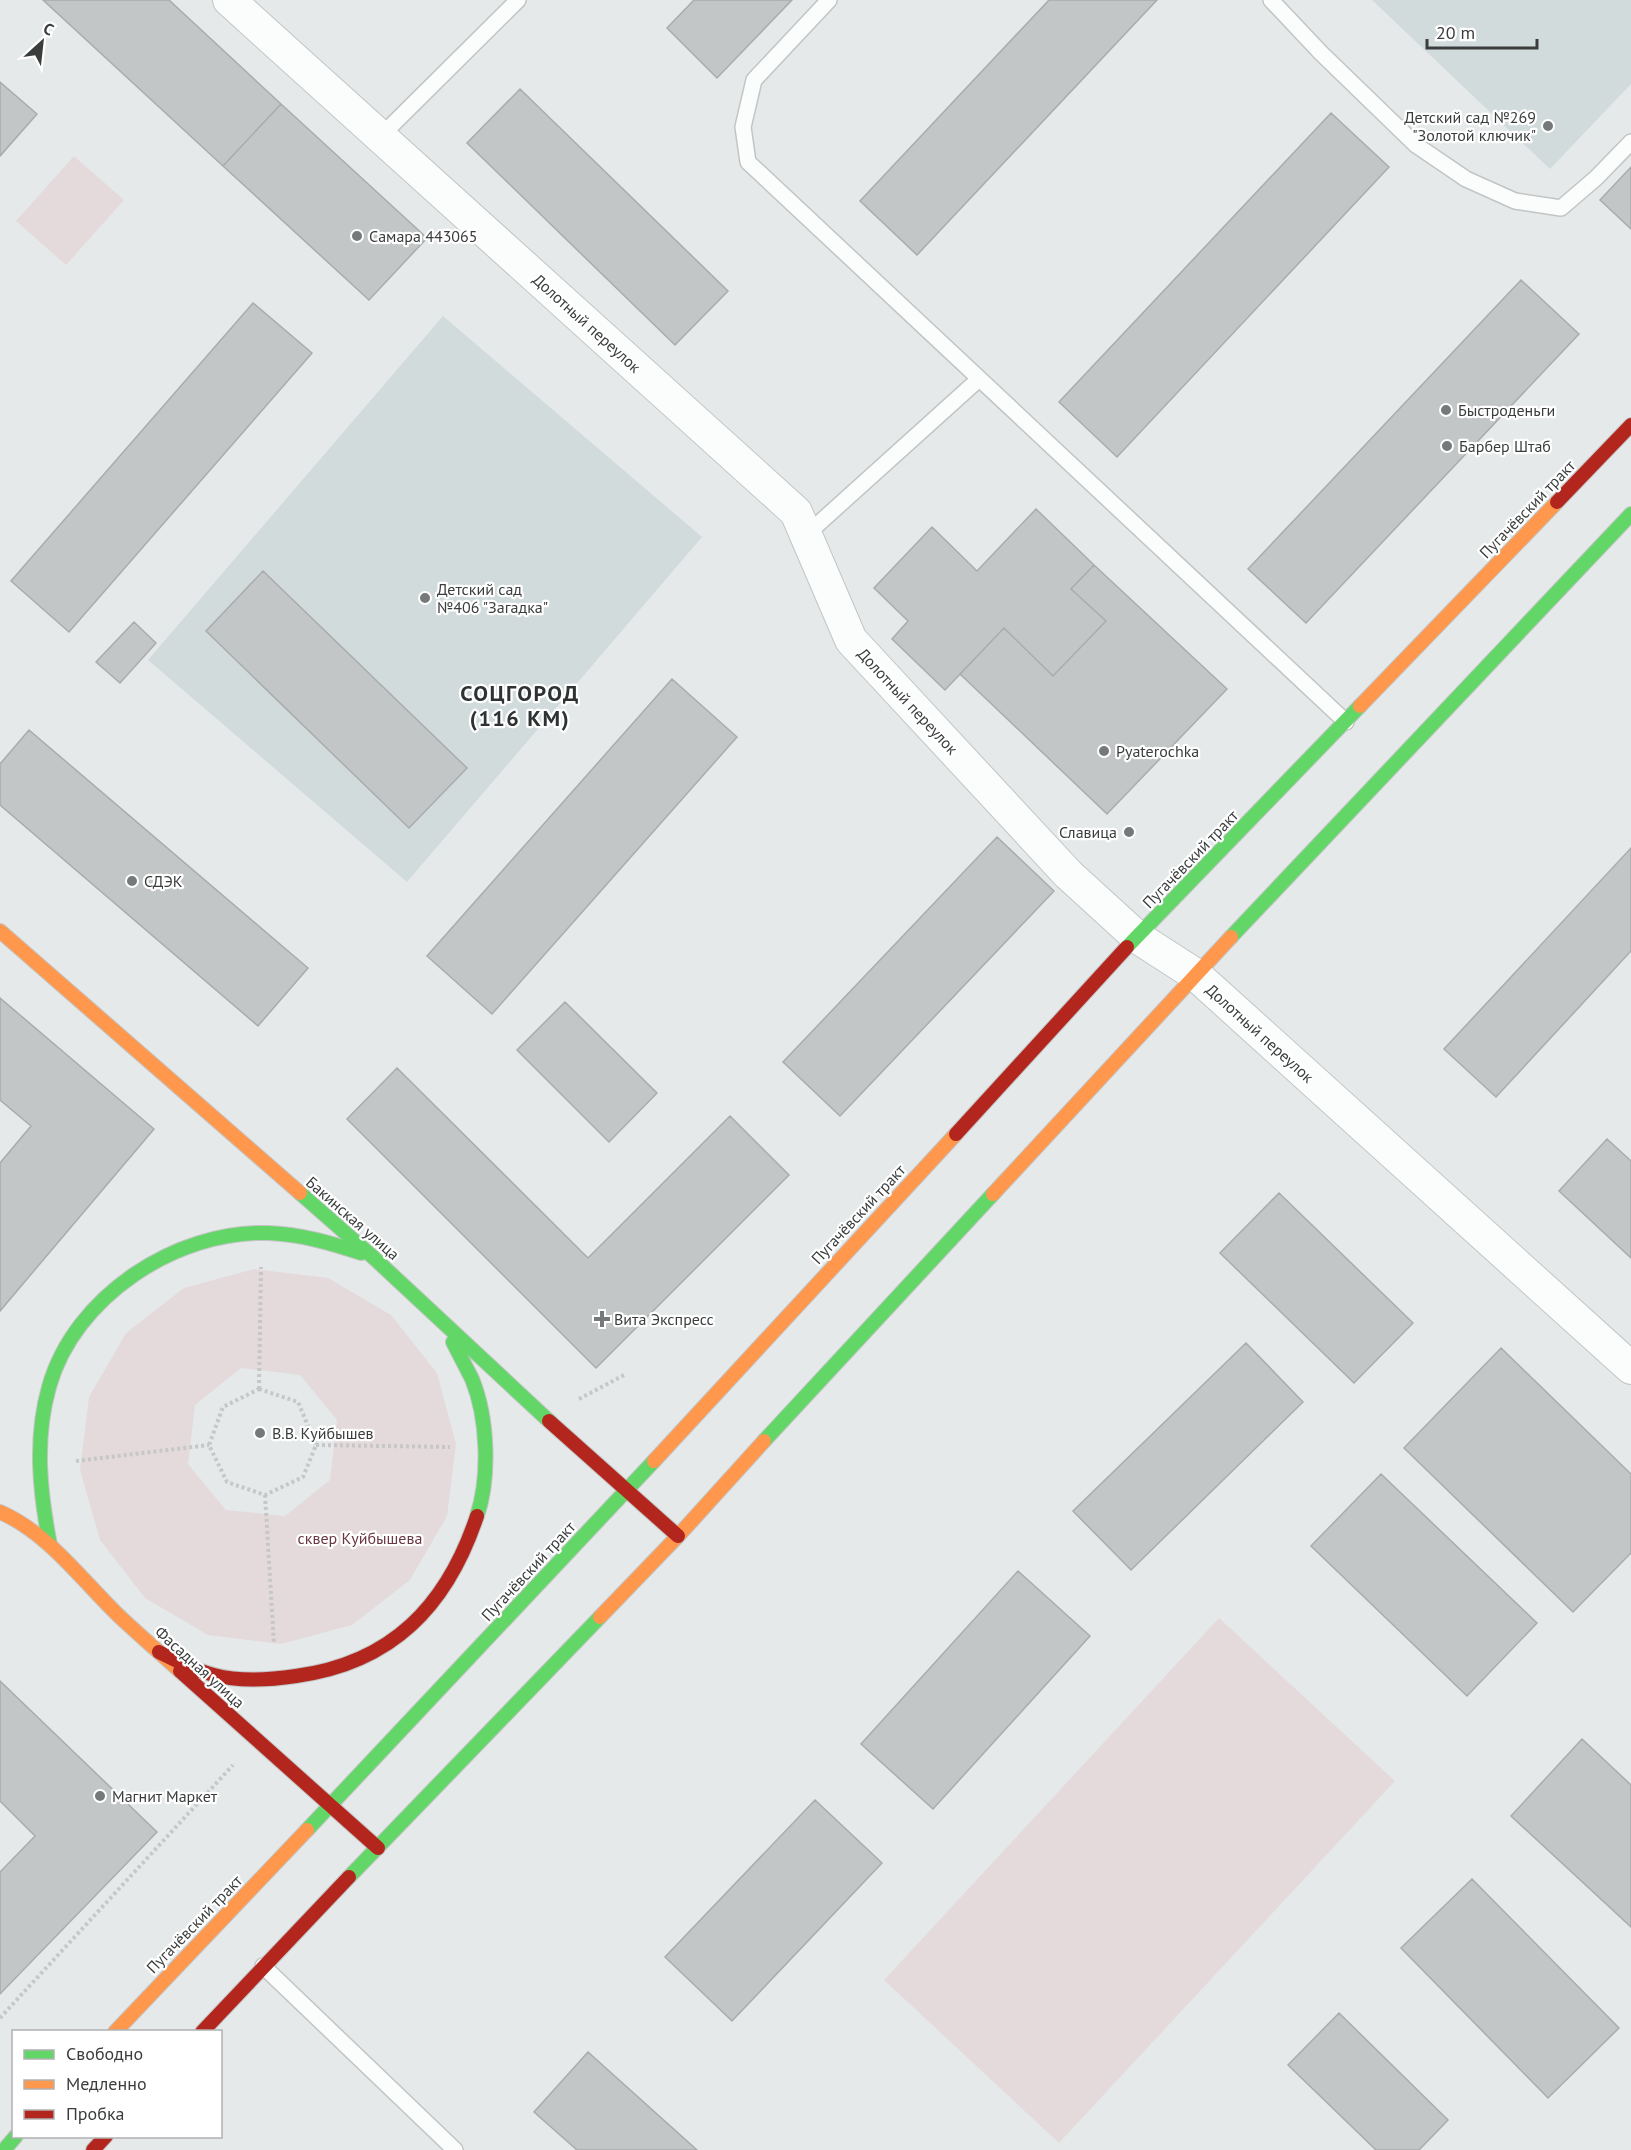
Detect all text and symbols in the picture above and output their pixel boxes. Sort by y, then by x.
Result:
north arrow [12,12,72,72]
scale bar [1427,12,1536,50]
text: С [40,18,57,40]
text: 20 m [1436,21,1475,44]
place label: Детский сад №269 "Золотой ключик" [1404,107,1536,145]
marker: Детский сад №269 "Золотой ключик" [1541,119,1555,133]
place label: Самара 443065 [369,226,478,246]
marker: Самара 443065 [350,229,364,243]
street label: Долотный переулок [529,269,645,377]
place label: Быстроденьги [1458,400,1555,420]
marker: Быстроденьги [1439,403,1453,417]
place label: Барбер Штаб [1459,436,1551,456]
marker: Барбер Штаб [1440,439,1454,453]
street label: Пугачёвский тракт [1475,455,1579,562]
place label: Детский сад №406 "Загадка" [437,579,548,617]
marker: Детский сад №406 "Загадка" [418,591,432,605]
street label: Долотный переулок [853,644,963,759]
district label: СОЦГОРОД (116 КМ) [460,679,580,732]
place label: Pyaterochka [1116,741,1199,761]
marker: Pyaterochka [1097,744,1111,758]
street label: Пугачёвский тракт [1138,805,1242,912]
place label: Славица [1059,822,1117,842]
marker: Славица [1122,825,1136,839]
place label: СДЭК [144,871,183,891]
marker: СДЭК [125,874,139,888]
street label: Долотный переулок [1202,979,1318,1087]
street label: Пугачёвский тракт [807,1160,910,1268]
street label: Бакинская улица [302,1172,404,1264]
place label: Вита Экспресс [614,1309,714,1329]
marker: Вита Экспресс [595,1312,609,1326]
place label: В.В. Куйбышев [272,1423,374,1443]
marker: В.В. Куйбышев [253,1426,267,1440]
street label: Пугачёвский тракт [477,1517,580,1625]
park label: сквер Куйбышева [298,1528,422,1548]
street label: Фасадная улица [151,1622,249,1712]
place label: Магнит Маркет [112,1786,218,1806]
marker: Магнит Маркет [93,1789,107,1803]
street label: Пугачёвский тракт [142,1870,246,1977]
legend [12,2030,222,2138]
text: Свободно [66,2042,143,2065]
text: Медленно [66,2072,147,2095]
text: Пробка [66,2102,124,2125]

